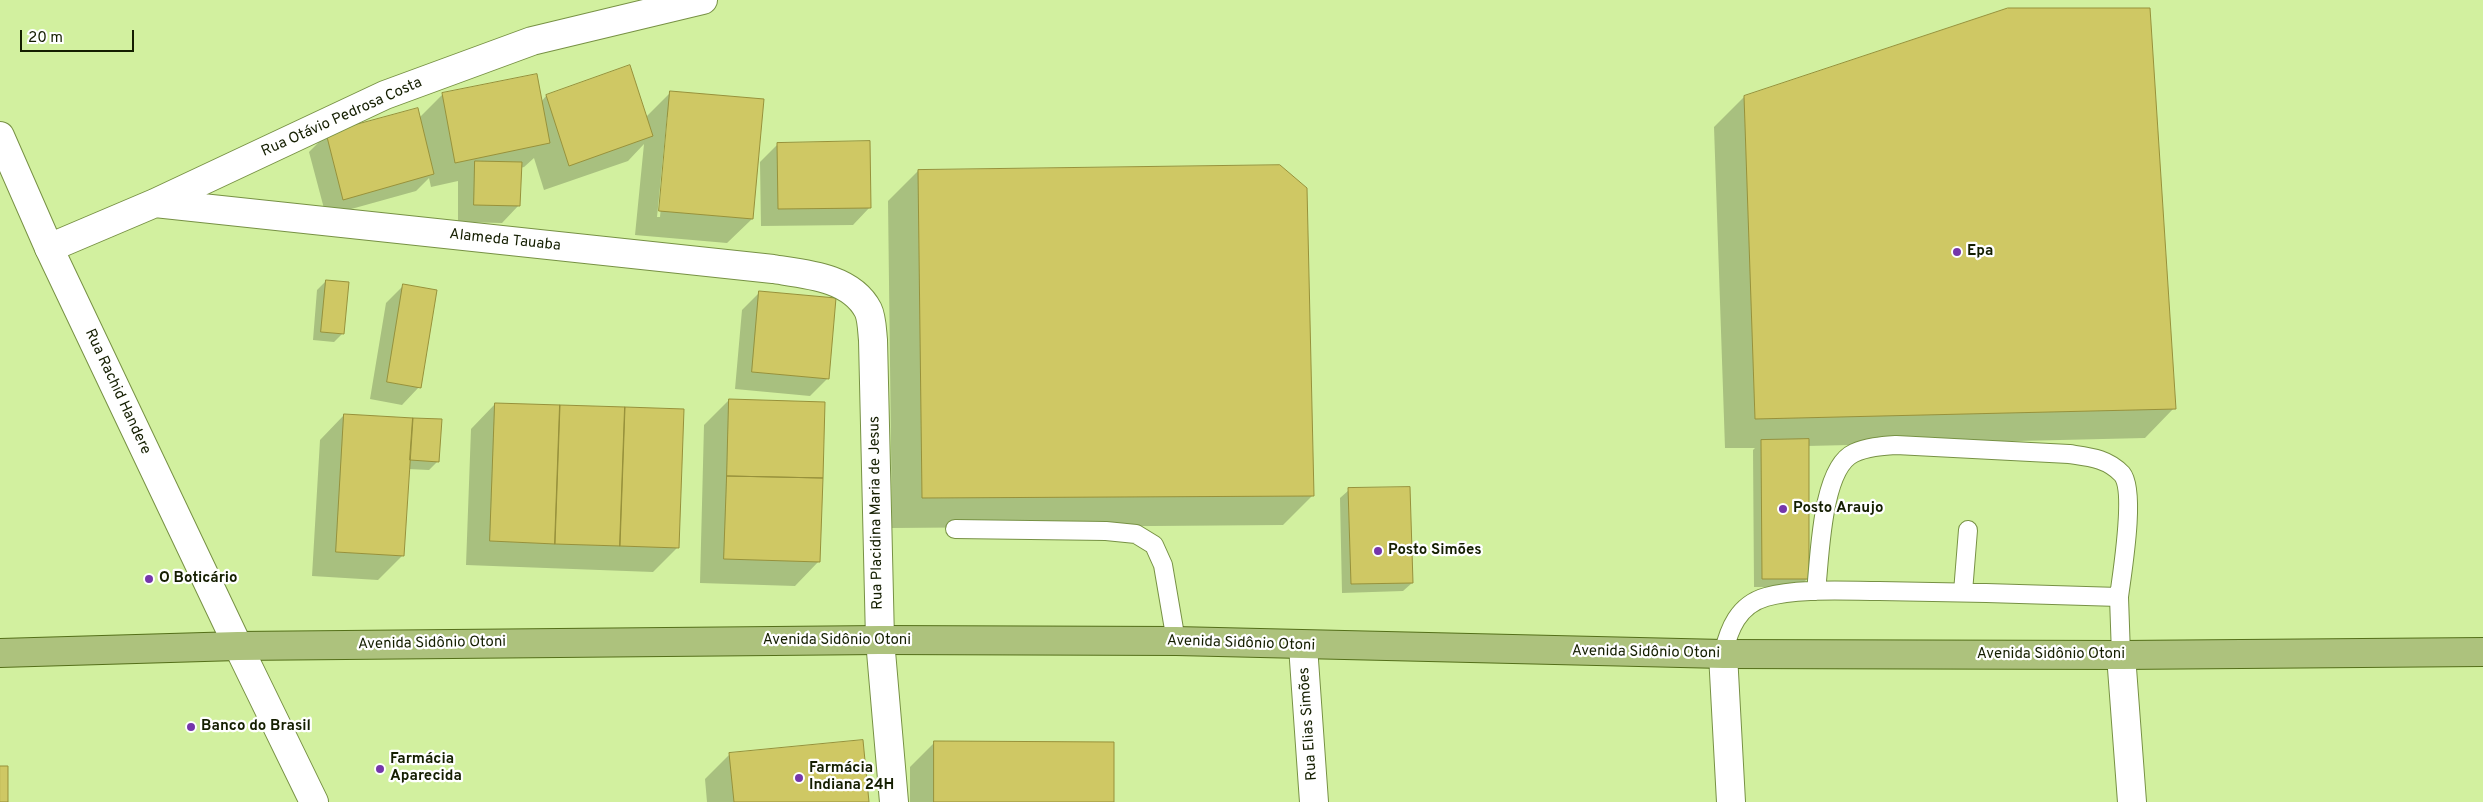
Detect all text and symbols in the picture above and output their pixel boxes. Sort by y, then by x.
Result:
scale bar [22,20,136,52]
text: 20 m [28,29,63,48]
street label: Rua Otávio Pedrosa Costa [259,74,425,162]
street label: Alameda Tauaba [448,226,562,256]
place label: Epa [1967,243,1993,261]
marker: Epa [1951,246,1963,258]
street label: Rua Rachid Handere [80,326,154,458]
street label: Rua Placidina Maria de Jesus [866,416,888,610]
place label: Posto Araujo [1793,500,1884,518]
marker: Posto Araujo [1777,503,1789,515]
place label: Posto Simões [1388,542,1482,560]
marker: Posto Simões [1372,545,1384,557]
place label: O Boticário [159,570,238,588]
marker: O Boticário [143,573,155,585]
street label: Avenida Sidônio Otoni [763,632,911,650]
street label: Avenida Sidônio Otoni [1167,632,1315,656]
street label: Avenida Sidônio Otoni [358,634,506,654]
street label: Avenida Sidônio Otoni [1572,643,1720,663]
street label: Avenida Sidônio Otoni [1977,646,2125,664]
street label: Rua Elias Simões [1296,667,1322,781]
place label: Banco do Brasil [201,718,311,736]
marker: Banco do Brasil [185,721,197,733]
place label: Farmácia Aparecida [390,751,462,786]
place label: Farmácia Indiana 24H [809,760,894,795]
marker: Farmácia Aparecida [374,763,386,775]
marker: Farmácia Indiana 24H [793,772,805,784]

